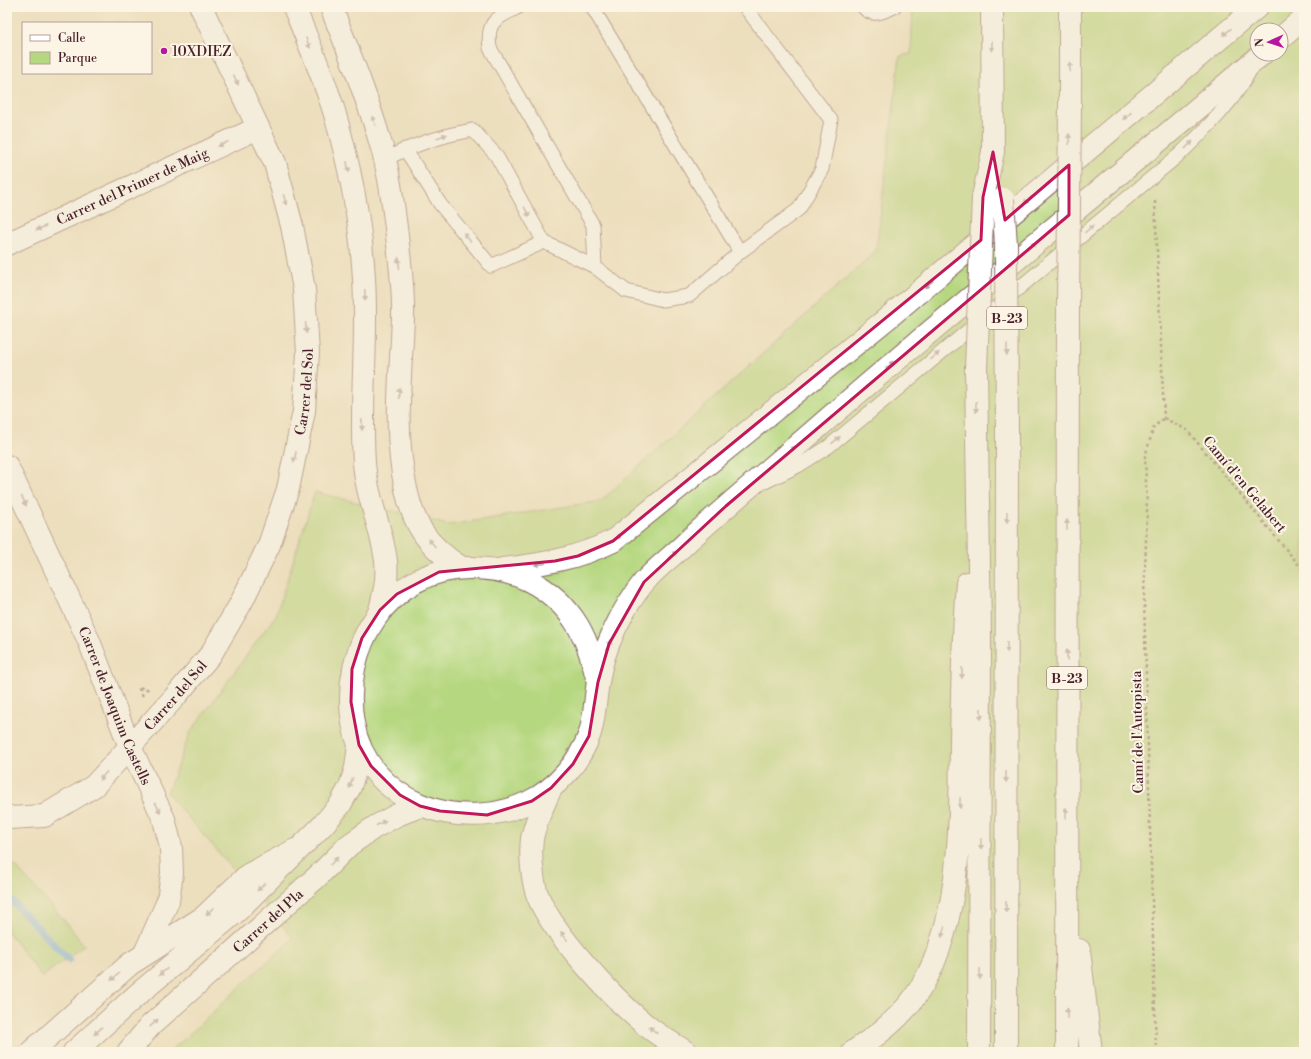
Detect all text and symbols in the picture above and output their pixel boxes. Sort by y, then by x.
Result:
legend [22,22,152,74]
north arrow [1249,22,1289,62]
one-way arrow [1221,28,1232,37]
text: Calle [58,31,85,46]
text: N [1253,37,1267,47]
one-way arrow [306,38,312,50]
one-way arrow [989,40,995,53]
place label: 10XDIEZ [172,43,231,61]
marker: 10XDIEZ [159,46,169,56]
text: Parque [58,51,97,66]
one-way arrow [1067,60,1073,73]
one-way arrow [233,75,239,86]
one-way arrow [1122,111,1133,120]
one-way arrow [371,115,377,127]
one-way arrow [1066,132,1072,145]
one-way arrow [437,133,449,139]
one-way arrow [1184,140,1194,150]
one-way arrow [216,142,228,148]
street label: Carrer del Primer de Maig [54,144,212,230]
one-way arrow [345,161,351,173]
one-way arrow [282,194,288,206]
one-way arrow [1023,195,1033,204]
one-way arrow [524,206,531,218]
one-way arrow [1084,224,1095,233]
one-way arrow [35,225,47,231]
one-way arrow [462,232,471,242]
one-way arrow [1027,241,1037,250]
one-way arrow [396,257,403,269]
one-way arrow [924,279,934,288]
one-way arrow [362,289,368,302]
road number: B-23 [987,307,1027,329]
one-way arrow [303,322,310,334]
one-way arrow [1004,344,1010,357]
street label: Carrer del Sol [291,348,318,437]
one-way arrow [930,352,941,361]
one-way arrow [884,361,895,370]
one-way arrow [395,387,402,399]
one-way arrow [973,401,979,414]
one-way arrow [359,419,365,432]
street label: Camí d'en Gelabert [1198,433,1290,537]
one-way arrow [831,435,841,444]
one-way arrow [786,446,797,455]
one-way arrow [291,451,297,463]
one-way arrow [21,495,27,507]
one-way arrow [1004,511,1010,524]
one-way arrow [1064,518,1070,531]
one-way arrow [614,531,625,540]
one-way arrow [428,539,437,548]
one-way arrow [668,550,678,560]
one-way arrow [534,561,546,567]
street label: Carrer de Joaquim Castells [74,624,155,788]
one-way arrow [607,638,613,650]
one-way arrow [1004,641,1010,654]
one-way arrow [1064,648,1070,661]
street label: Carrer del Sol [141,657,212,735]
one-way arrow [959,667,965,680]
road number: B-23 [1047,667,1087,689]
street label: Camí de l'Autopista [1128,669,1148,794]
one-way arrow [978,708,984,721]
one-way arrow [99,771,108,781]
one-way arrow [1003,771,1009,784]
one-way arrow [348,777,354,789]
one-way arrow [957,797,963,810]
one-way arrow [155,802,161,814]
one-way arrow [1063,806,1069,819]
one-way arrow [375,820,387,827]
one-way arrow [978,838,984,851]
one-way arrow [329,856,339,866]
one-way arrow [256,882,266,891]
street label: Carrer del Pla [230,885,308,958]
one-way arrow [1003,901,1009,914]
one-way arrow [205,906,215,916]
one-way arrow [940,926,946,938]
one-way arrow [559,931,568,942]
one-way arrow [158,968,169,977]
one-way arrow [977,968,983,981]
one-way arrow [110,972,119,981]
one-way arrow [1064,1006,1070,1019]
one-way arrow [149,1018,159,1028]
one-way arrow [93,1026,102,1035]
one-way arrow [648,1026,659,1034]

